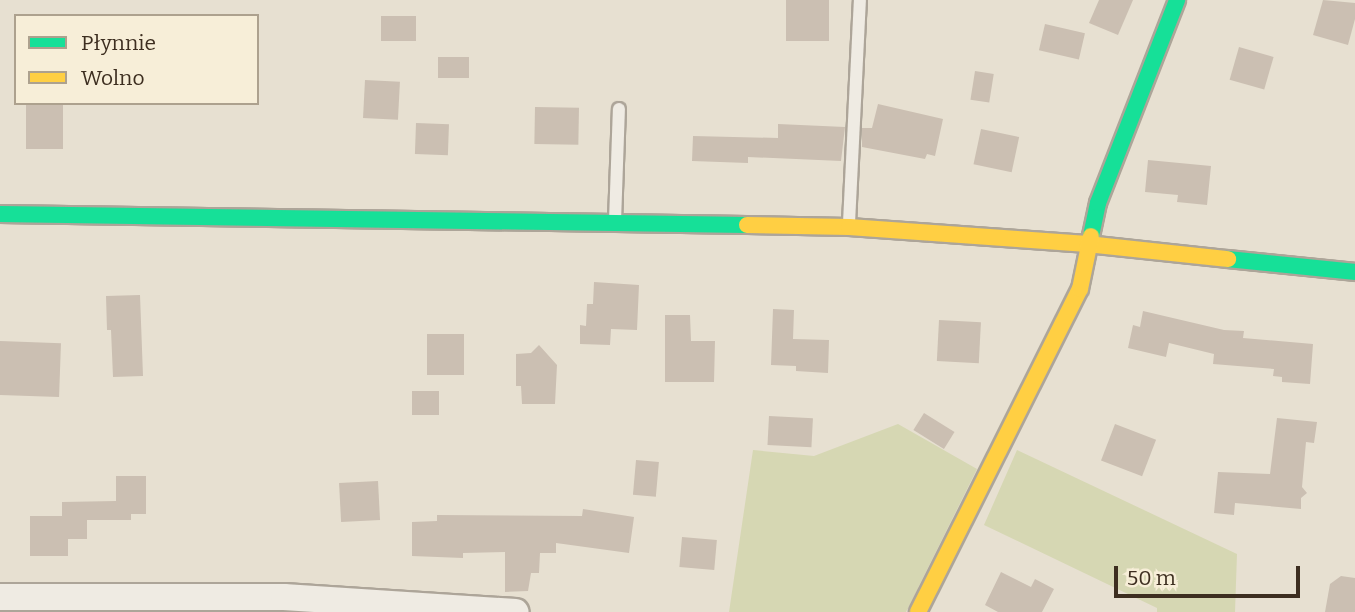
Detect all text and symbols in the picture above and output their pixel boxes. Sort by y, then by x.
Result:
legend [14,14,259,105]
text: Płynnie [81,30,156,56]
text: Wolno [81,65,144,91]
scale bar [1117,552,1302,596]
text: 50 m [1127,565,1176,591]

